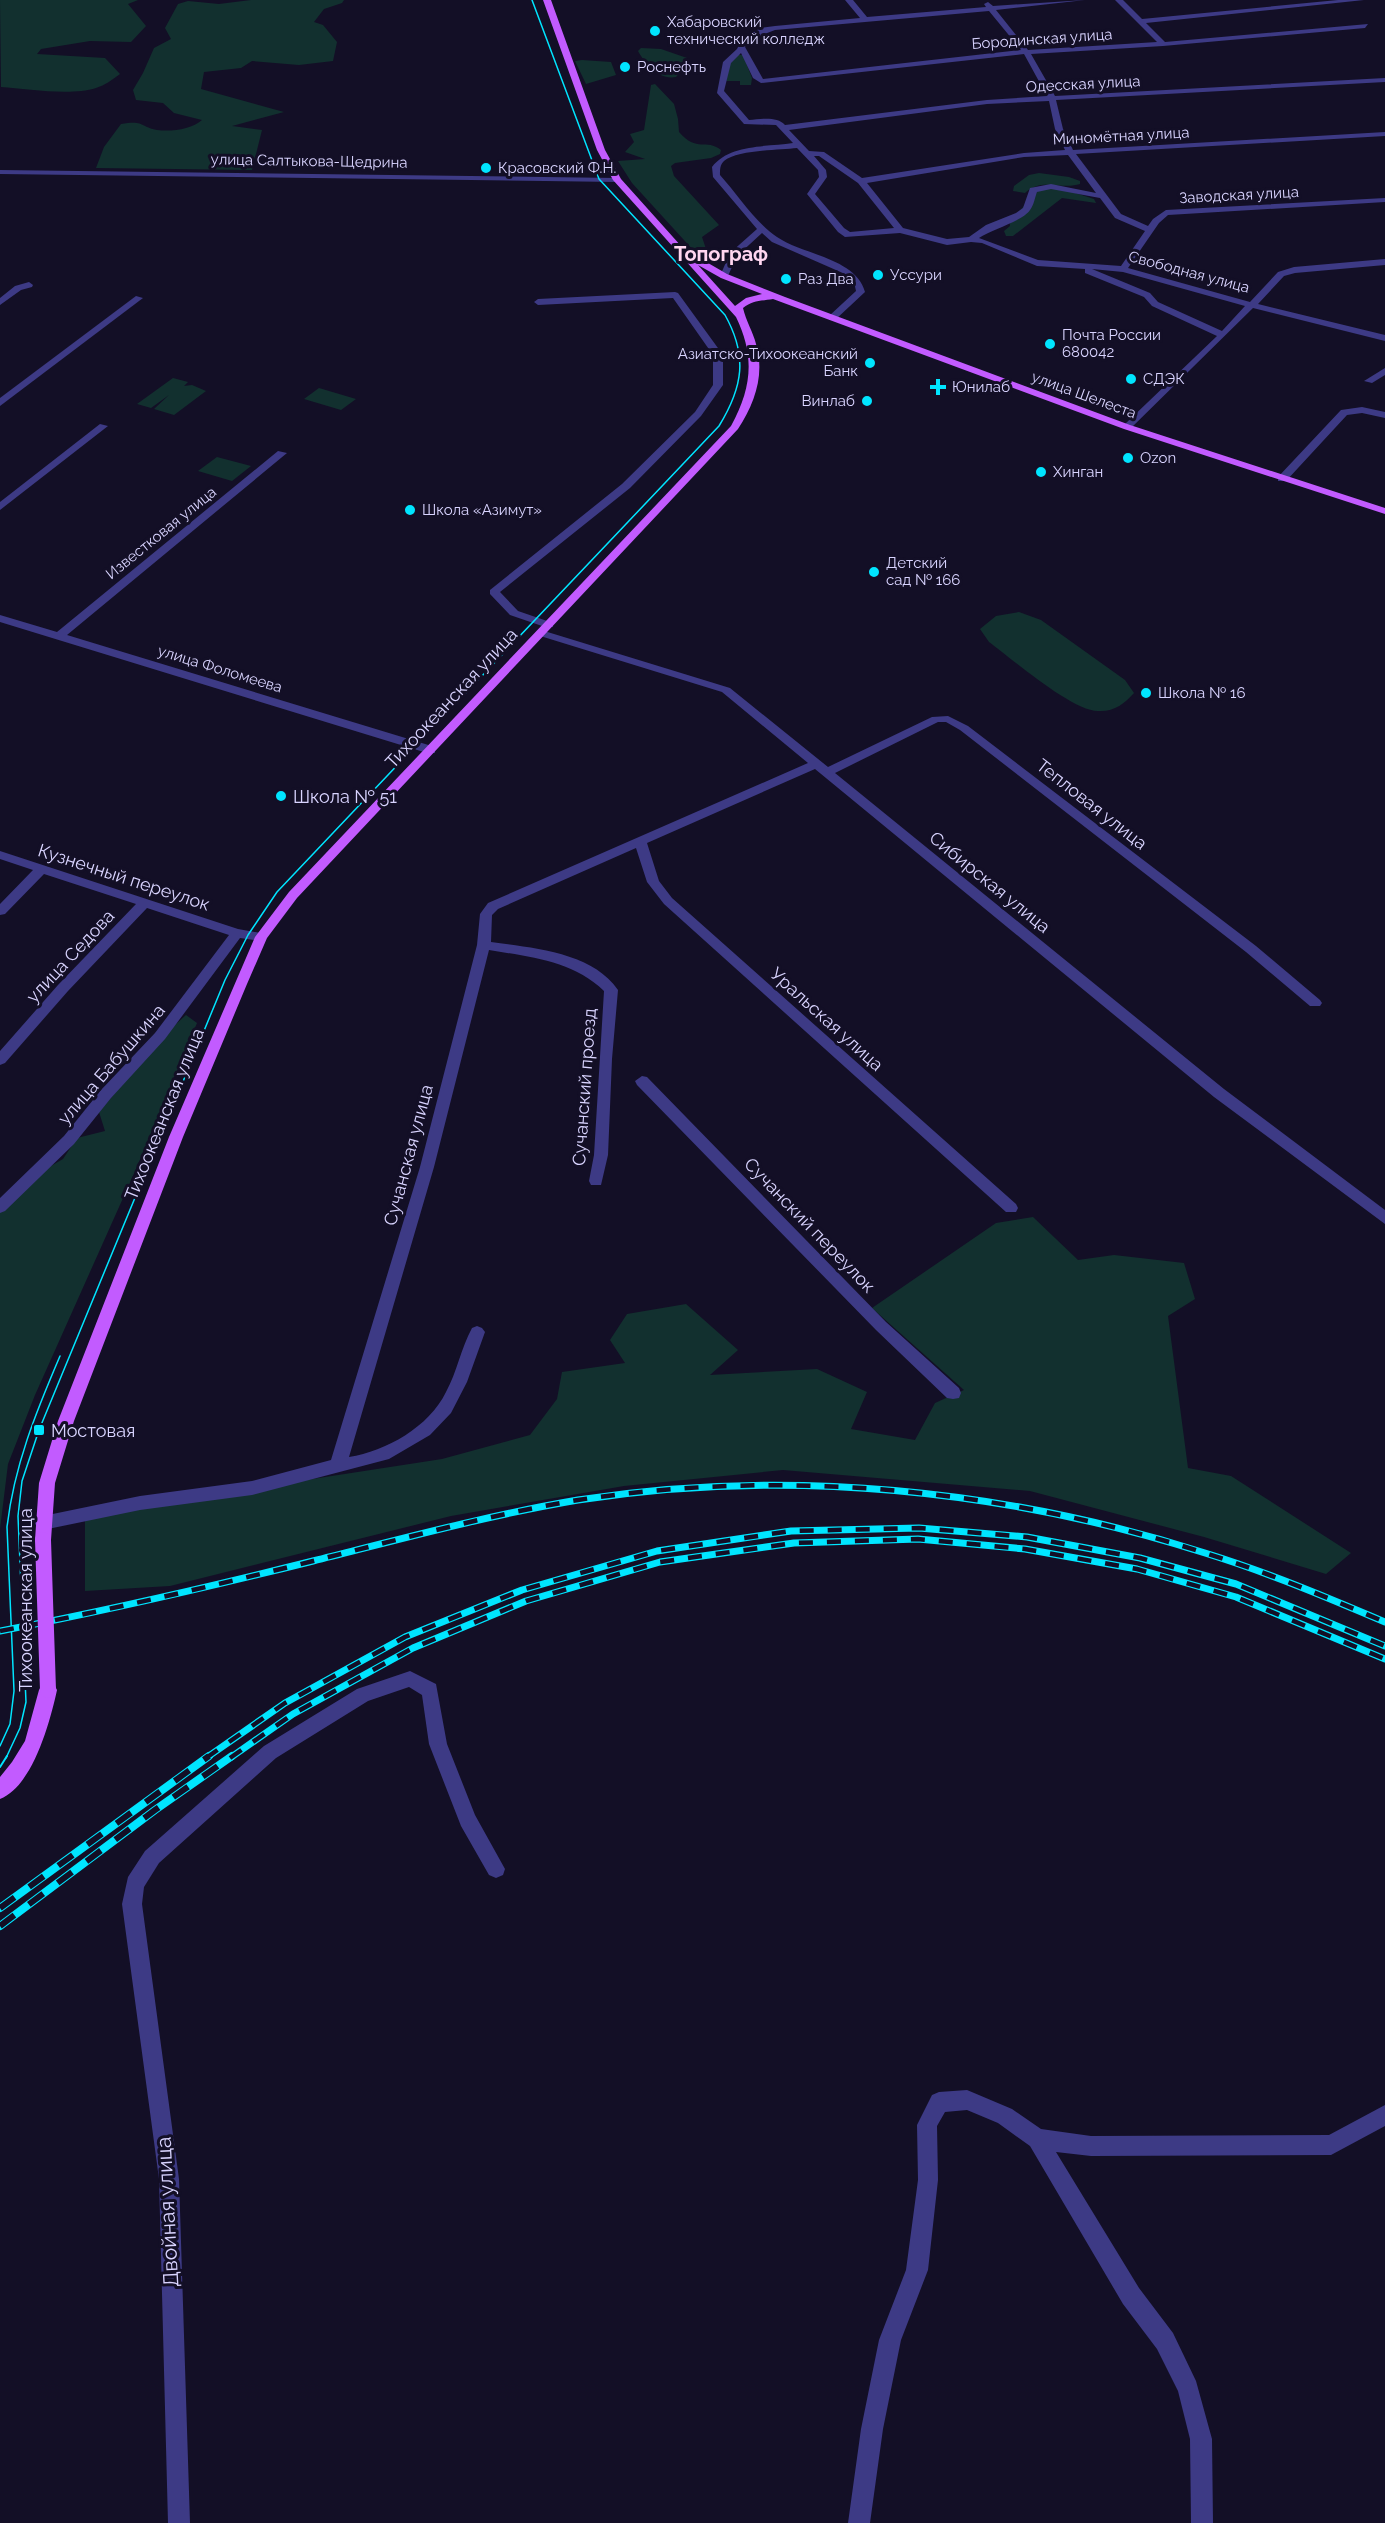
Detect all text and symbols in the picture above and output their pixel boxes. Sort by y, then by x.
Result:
place label: Хабаровский технический колледж [667,13,825,48]
marker: Хабаровский технический колледж [648,24,662,38]
street label: Бородинская улица [971,25,1113,53]
place label: Роснефть [637,58,706,76]
marker: Роснефть [618,60,632,74]
street label: Одесская улица [1025,72,1141,96]
street label: Миномётная улица [1052,123,1190,149]
street label: улица Салтыкова-Щедрина [210,150,408,172]
place label: Красовский Ф.Н. [498,159,616,177]
marker: Красовский Ф.Н. [479,161,493,175]
street label: Заводская улица [1179,183,1299,207]
district label: Топограф [674,242,768,266]
street label: Свободная улица [1127,247,1251,297]
place label: Уссури [890,266,942,284]
marker: Уссури [871,268,885,282]
place label: Раз Два [798,270,854,288]
marker: Раз Два [779,272,793,286]
place label: Почта России 680042 [1062,326,1161,361]
marker: Почта России 680042 [1043,337,1057,351]
place label: Азиатско-Тихоокеанский Банк [678,345,858,380]
marker: Азиатско-Тихоокеанский Банк [863,356,877,370]
street label: улица Шелеста [1029,368,1139,422]
place label: СДЭК [1143,370,1185,388]
marker: СДЭК [1124,372,1138,386]
marker: Юнилаб [929,378,947,396]
place label: Юнилаб [952,378,1010,396]
place label: Винлаб [802,392,855,410]
marker: Винлаб [860,394,874,408]
place label: Ozon [1140,449,1176,467]
marker: Ozon [1121,451,1135,465]
place label: Хинган [1053,463,1103,481]
marker: Хинган [1034,465,1048,479]
street label: Известковая улица [102,483,220,583]
place label: Школа «Азимут» [422,501,542,519]
marker: Школа «Азимут» [403,503,417,517]
place label: Детский сад № 166 [886,554,960,589]
marker: Детский сад № 166 [867,565,881,579]
street label: Тихоокеанская улица [381,624,521,772]
street label: улица Фоломеева [156,642,284,696]
place label: Школа № 16 [1158,684,1246,702]
marker: Школа № 16 [1139,686,1153,700]
street label: Тепловая улица [1033,754,1151,854]
place label: Школа № 51 [293,786,397,807]
marker: Школа № 51 [274,789,288,803]
street label: Сибирская улица [925,827,1055,937]
street label: Кузнечный переулок [35,839,213,915]
street label: улица Седова [22,905,118,1007]
street label: Уральская улица [766,963,888,1075]
street label: улица Бабушкина [53,1000,169,1128]
street label: Сучанский проезд [568,1007,600,1167]
street label: Тихоокеанская улица [120,1025,208,1203]
street label: Сучанская улица [379,1082,437,1228]
street label: Сучанский переулок [740,1153,880,1297]
place label: Мостовая [51,1420,135,1441]
marker: Мостовая [32,1423,46,1437]
street label: Тихоокеанская улица [15,1508,36,1692]
street label: Двойная улица [151,2136,183,2288]

